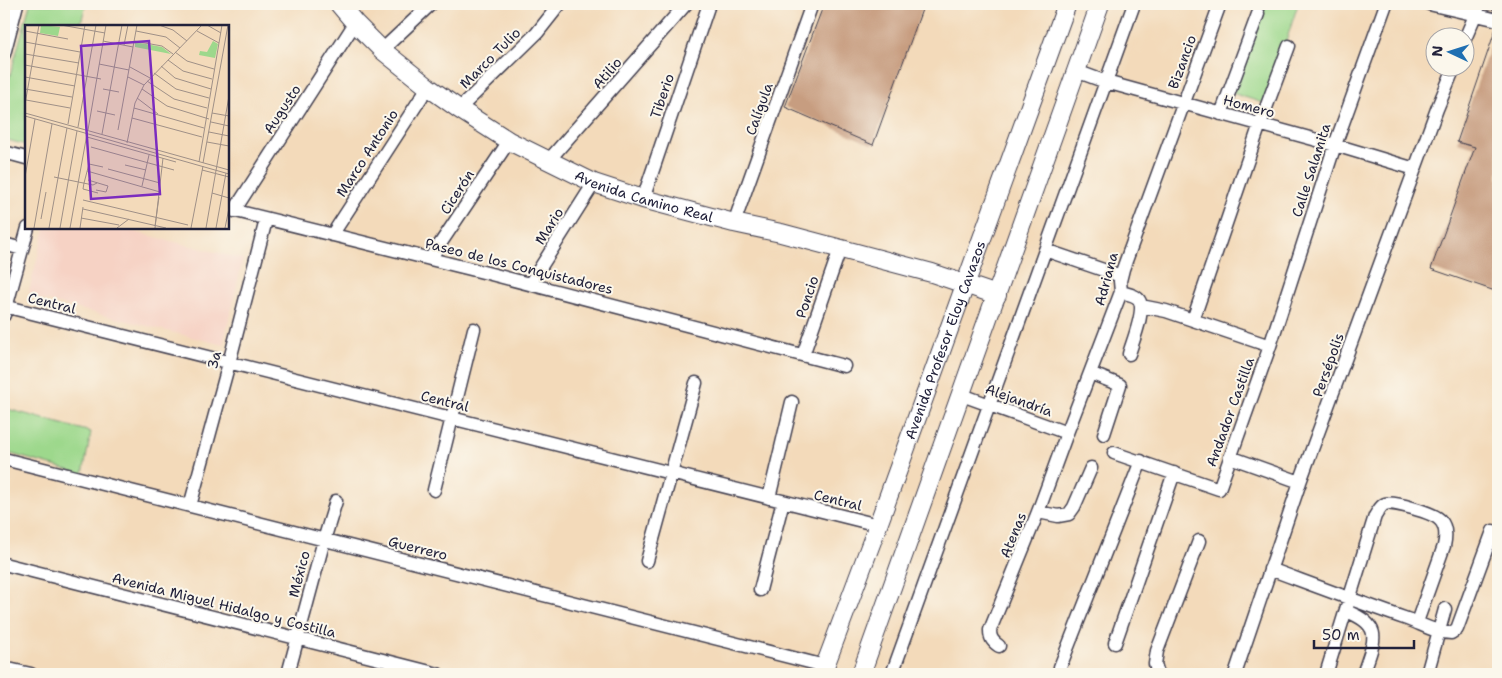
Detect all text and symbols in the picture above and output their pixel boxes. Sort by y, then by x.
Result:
street label: Marco Tulio [456,24,524,92]
inset map [25,25,229,229]
north arrow [1424,28,1474,78]
street label: Bizancio [1164,33,1200,91]
text: N [1428,45,1446,57]
street label: Atilio [588,53,626,93]
street label: Tiberio [646,71,678,121]
street label: Calígula [741,80,777,138]
street label: Augusto [259,81,305,137]
street label: Homero [1221,91,1277,121]
street label: Marco Antonio [332,106,402,200]
street label: Calle Salamita [1287,121,1335,219]
street label: Cicerón [436,166,478,218]
street label: Avenida Camino Real [572,166,716,226]
street label: Mario [531,204,567,248]
street label: Paseo de los Conquistadores [423,234,615,298]
street label: Avenida Profesor Eloy Cavazos [901,238,989,442]
street label: Adriana [1090,250,1122,308]
street label: Poncio [791,273,823,321]
street label: Central [26,288,79,318]
street label: Persépolis [1308,330,1348,399]
street label: 3a [203,349,225,371]
street label: Andador Castilla [1202,355,1258,469]
street label: Alejandría [983,380,1055,421]
street label: Central [419,386,472,416]
street label: Central [812,485,865,515]
street label: Atenas [996,509,1030,561]
street label: Guerrero [387,532,449,564]
street label: México [284,549,314,599]
street label: Avenida Miguel Hidalgo y Costilla [110,568,338,642]
scale bar [1314,618,1414,650]
text: 50 m [1322,625,1360,645]

